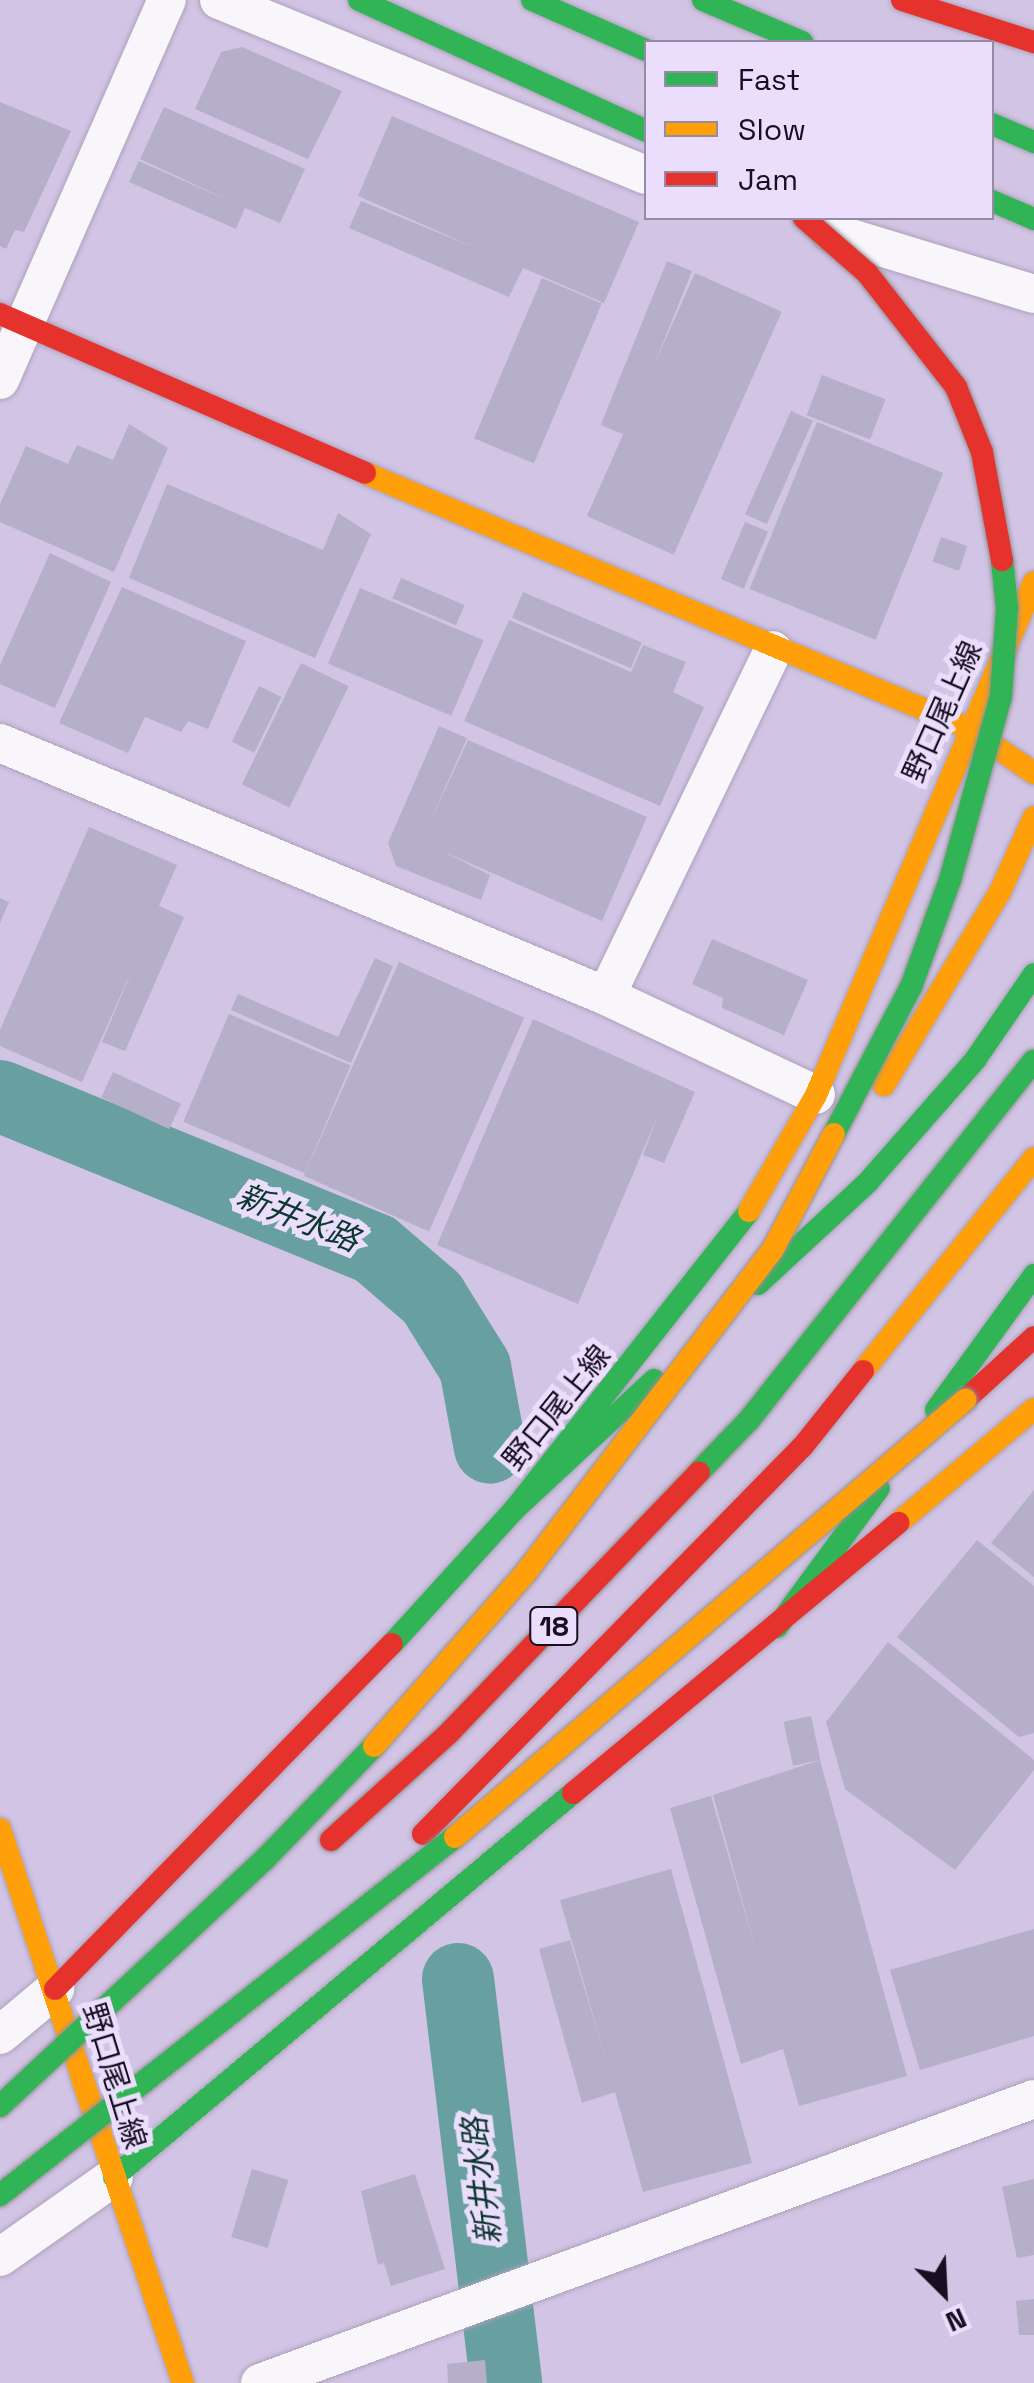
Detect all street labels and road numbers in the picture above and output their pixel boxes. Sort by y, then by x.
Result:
street label: 野口尾上線 [896,636,990,788]
street label: 野口尾上線 [496,1338,618,1478]
road number: 18 [529,1603,579,1649]
street label: 野口尾上線 [75,1999,153,2153]

